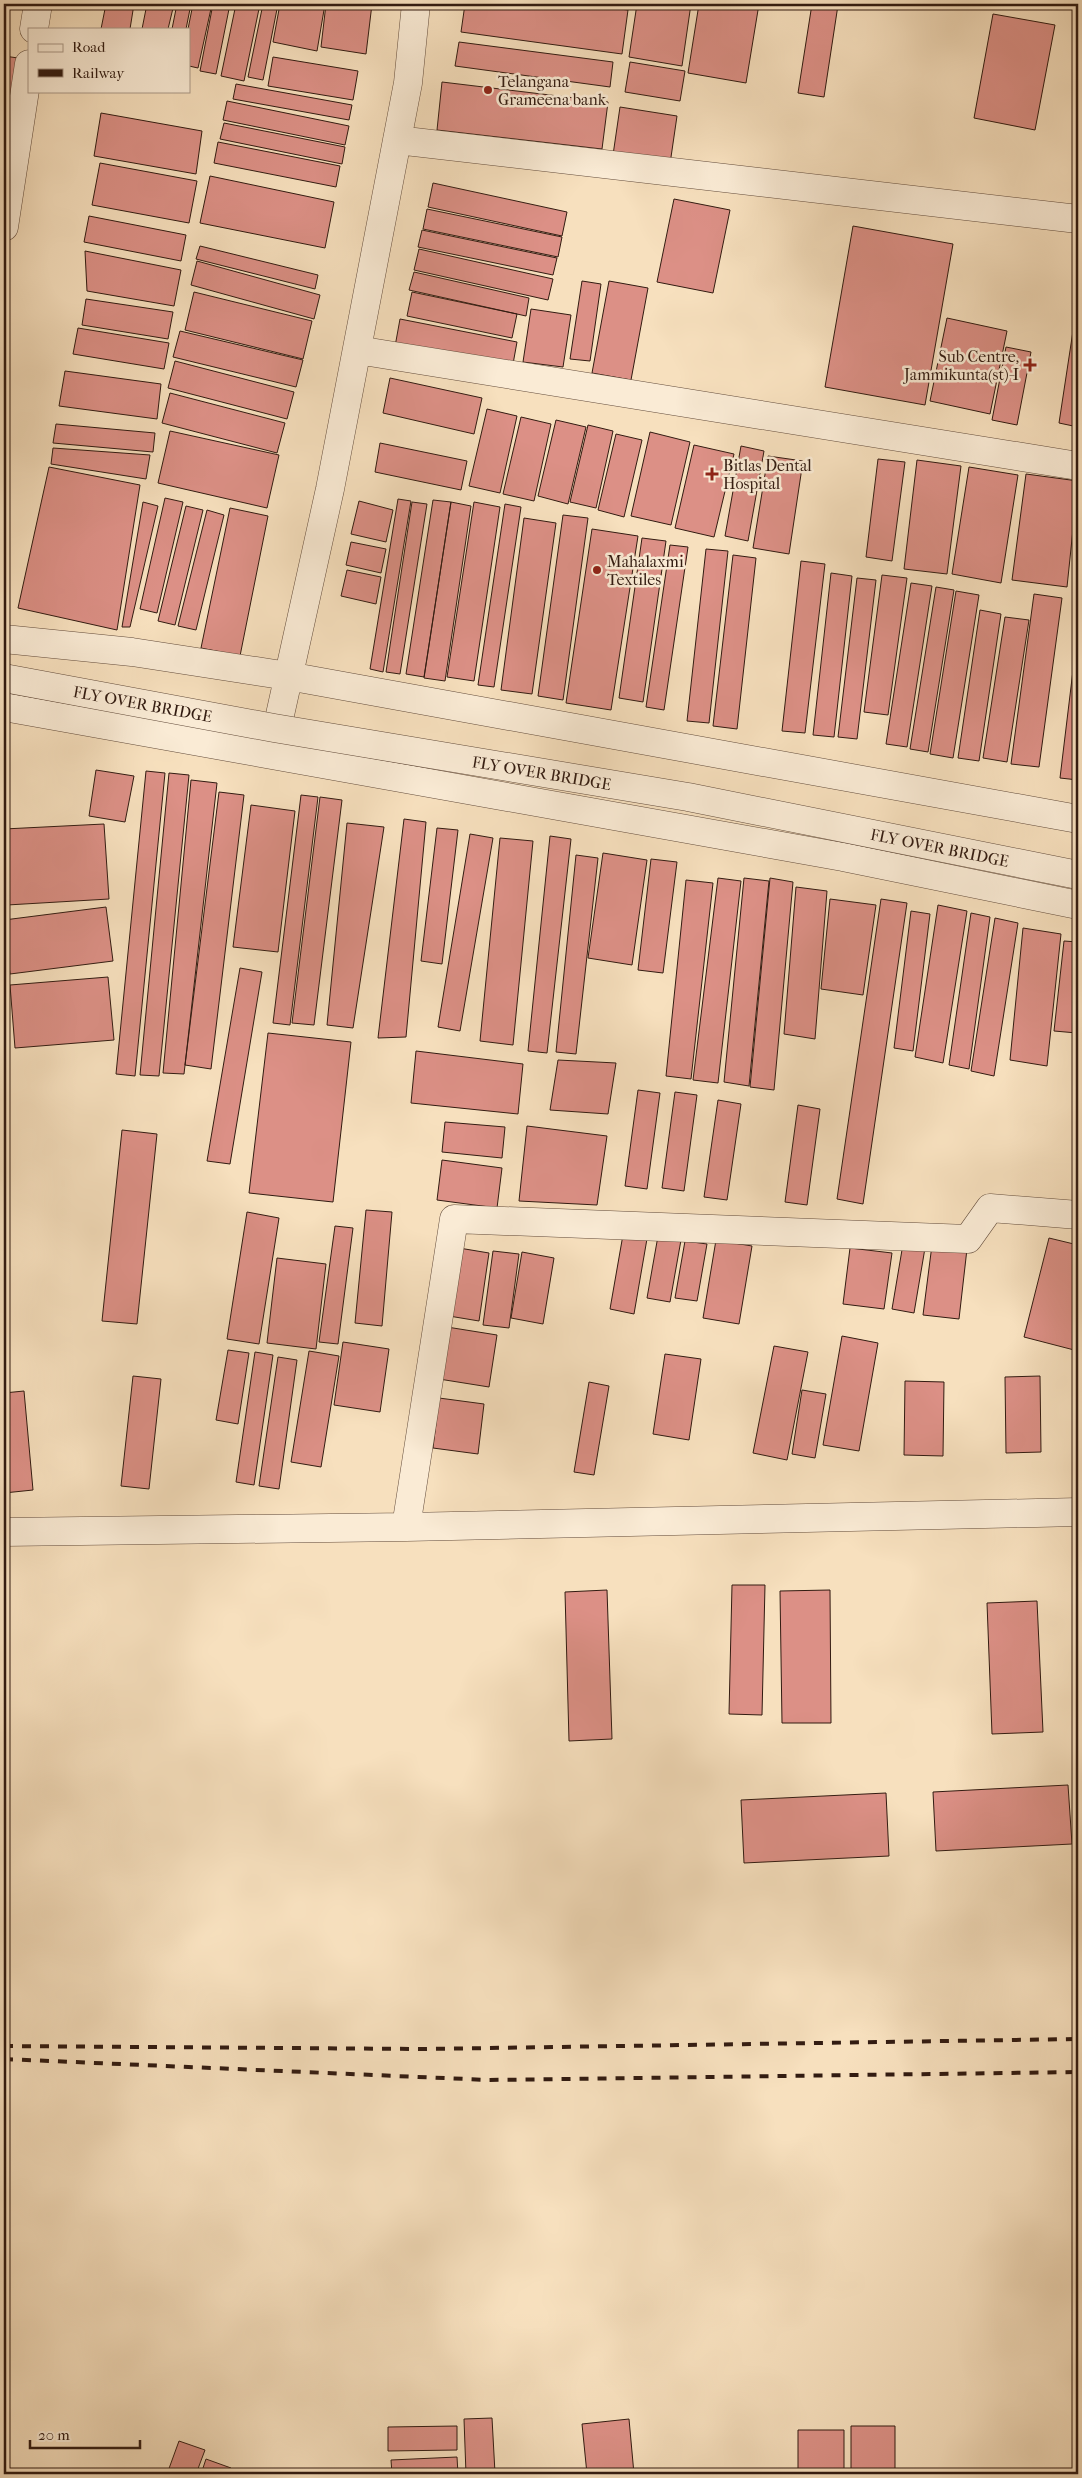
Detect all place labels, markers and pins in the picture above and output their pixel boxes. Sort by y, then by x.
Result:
place label: Telangana Grameena bank [498,72,607,109]
marker: Telangana Grameena bank [482,84,494,96]
place label: Sub Centre, Jammikunta(st)-I [902,347,1019,384]
marker: Sub Centre, Jammikunta(st)-I [1023,358,1037,372]
place label: Bitlas Dental Hospital [723,456,812,493]
marker: Bitlas Dental Hospital [705,467,719,481]
place label: Mahalaxmi Textiles [607,552,684,589]
marker: Mahalaxmi Textiles [591,564,603,576]

